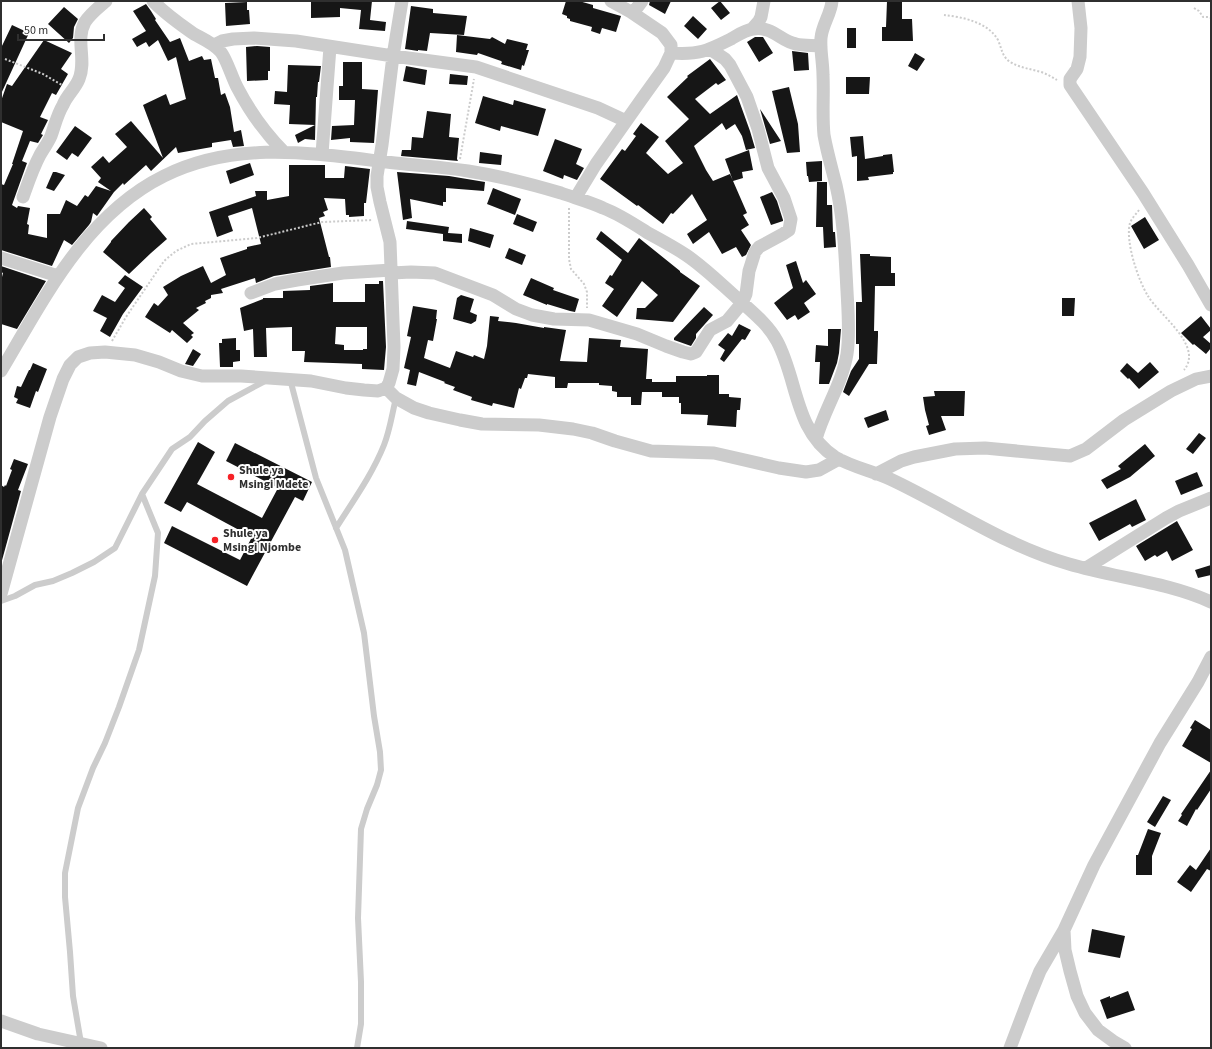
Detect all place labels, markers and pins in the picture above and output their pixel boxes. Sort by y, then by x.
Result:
place label: Shule ya Msingi Mdete [239,462,308,493]
marker: Shule ya Msingi Mdete [226,472,236,482]
place label: Shule ya Msingi Njombe [223,525,301,556]
marker: Shule ya Msingi Njombe [210,535,220,545]

